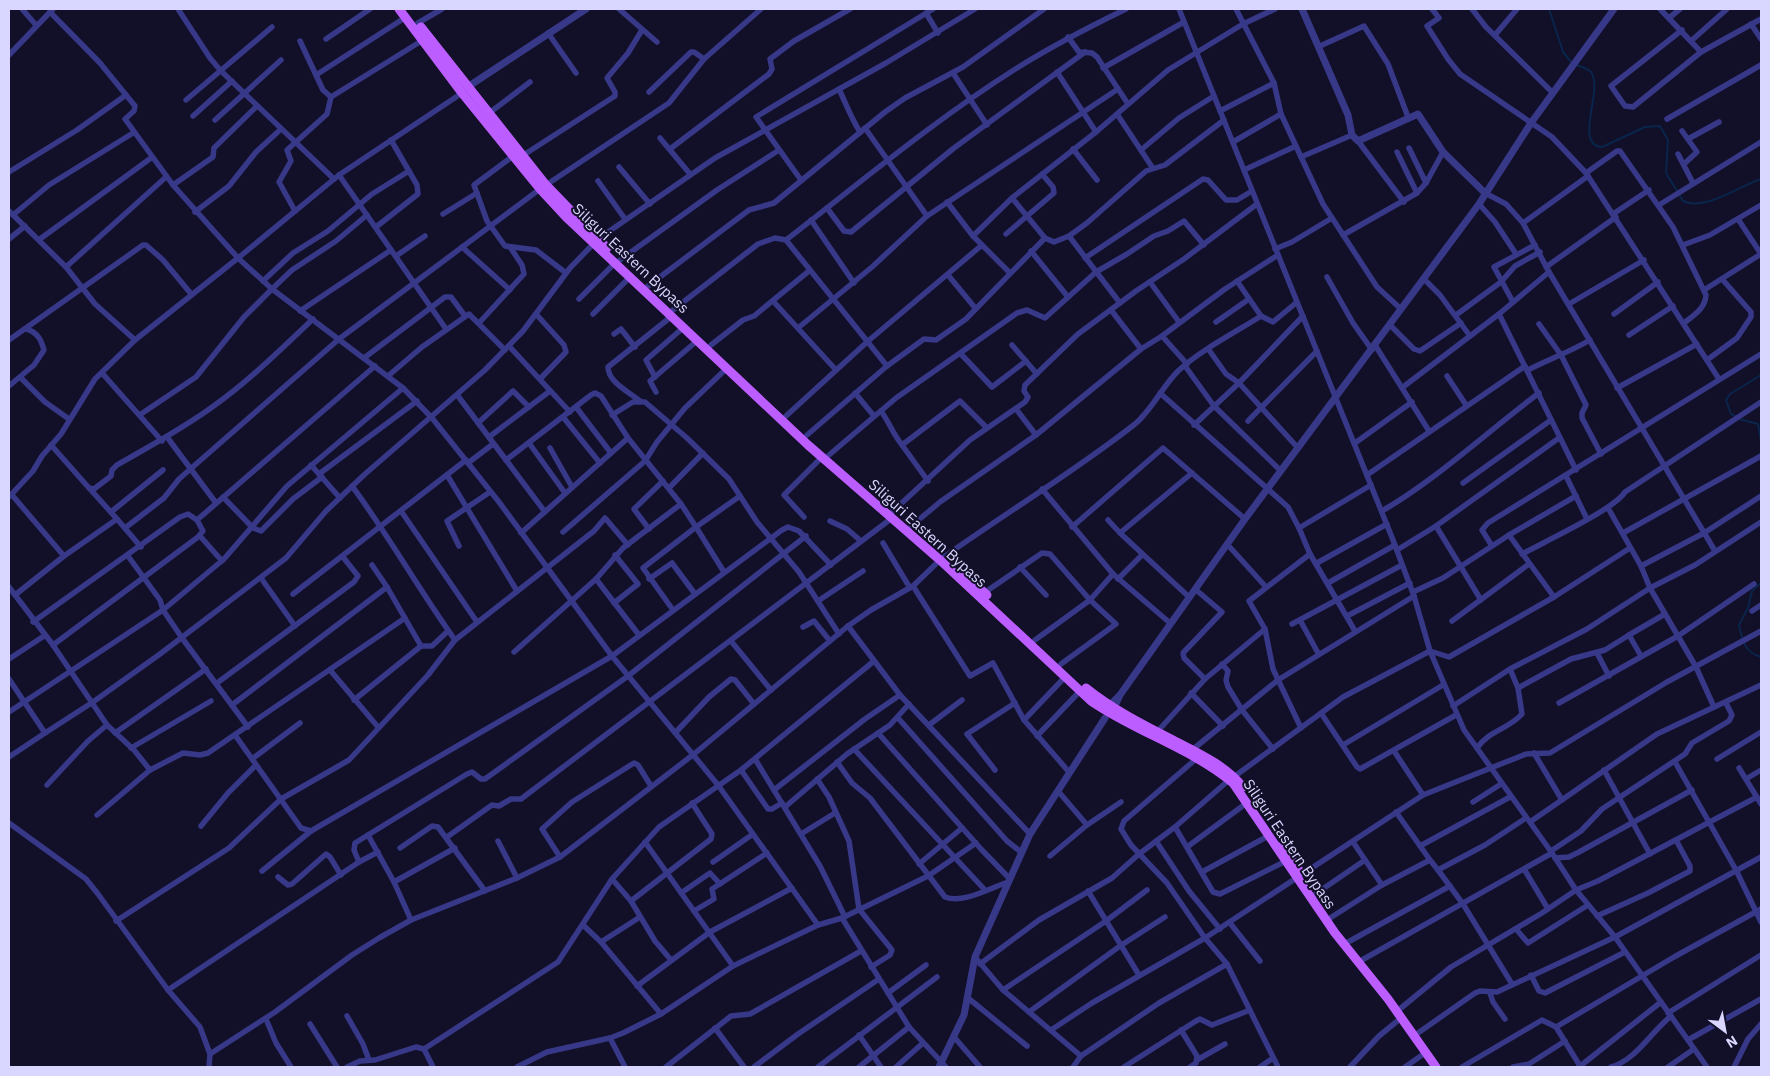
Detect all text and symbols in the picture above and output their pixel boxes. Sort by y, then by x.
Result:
street label: Siliguri Eastern Bypass [569,199,693,317]
street label: Siliguri Eastern Bypass [865,475,991,591]
street label: Siliguri Eastern Bypass [1239,775,1341,913]
north arrow [1700,1006,1750,1056]
text: N [1723,1032,1741,1052]

